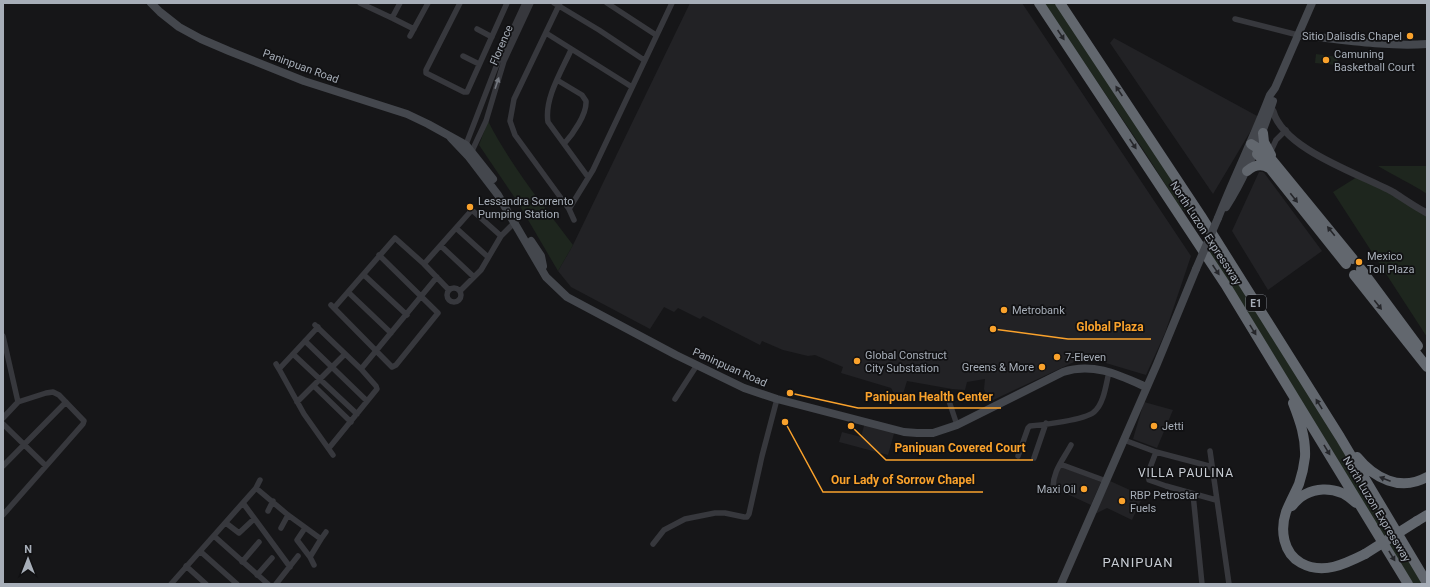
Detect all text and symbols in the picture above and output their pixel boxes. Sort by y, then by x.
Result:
street label: Florence [487,23,516,67]
one-way arrow [1057,30,1065,41]
place label: Sitio Dalisdis Chapel [1302,30,1402,43]
marker: Sitio Dalisdis Chapel [1405,31,1415,41]
street label: Paninpuan Road [261,47,341,86]
place label: Camuning Basketball Court [1334,48,1415,74]
marker: Camuning Basketball Court [1321,55,1331,65]
one-way arrow [494,77,500,89]
one-way arrow [1115,86,1123,96]
one-way arrow [1129,139,1137,149]
street label: North Luzon Expressway [1167,179,1244,288]
one-way arrow [1289,193,1298,204]
place label: Lessandra Sorrento Pumping Station [478,195,573,221]
marker: Lessandra Sorrento Pumping Station [465,202,475,212]
one-way arrow [1327,225,1335,236]
place label: Mexico Toll Plaza [1367,250,1414,276]
marker: Mexico Toll Plaza [1354,257,1364,267]
one-way arrow [1212,265,1220,275]
road number: E1 [1246,295,1266,311]
one-way arrow [1374,300,1382,311]
place label: Metrobank [1012,304,1065,317]
marker: Metrobank [999,305,1009,315]
callout: Global Plaza [1068,315,1151,339]
text: Global Plaza [1076,320,1144,334]
one-way arrow [1249,324,1257,335]
street label: Paninpuan Road [691,345,769,390]
place label: Global Construct City Substation [865,349,947,375]
place label: 7-Eleven [1065,351,1106,364]
marker: 7-Eleven [1052,352,1062,362]
marker: Global Construct City Substation [852,356,862,366]
place label: Greens & More [962,361,1034,374]
marker: Greens & More [1037,362,1047,372]
callout: Panipuan Health Center [858,384,1001,408]
text: Panipuan Health Center [865,390,994,404]
one-way arrow [1315,399,1323,409]
place label: Jetti [1162,420,1184,433]
marker: Jetti [1149,421,1159,431]
callout: Panipuan Covered Court [886,436,1033,460]
text: Panipuan Covered Court [894,441,1026,455]
one-way arrow [1323,445,1331,455]
street label: North Luzon Expressway [1340,454,1414,565]
district label: VILLA PAULINA [1138,466,1234,480]
callout: Our Lady of Sorrow Chapel [823,468,983,492]
text: Our Lady of Sorrow Chapel [831,473,975,487]
one-way arrow [1379,476,1391,482]
place label: Maxi Oil [1037,483,1076,496]
marker: Maxi Oil [1079,484,1089,494]
place label: RBP Petrostar Fuels [1130,489,1199,515]
marker: RBP Petrostar Fuels [1117,496,1127,506]
north arrow [8,539,48,579]
text: N [24,543,32,556]
one-way arrow [1388,550,1395,562]
district label: PANIPUAN [1103,555,1173,570]

